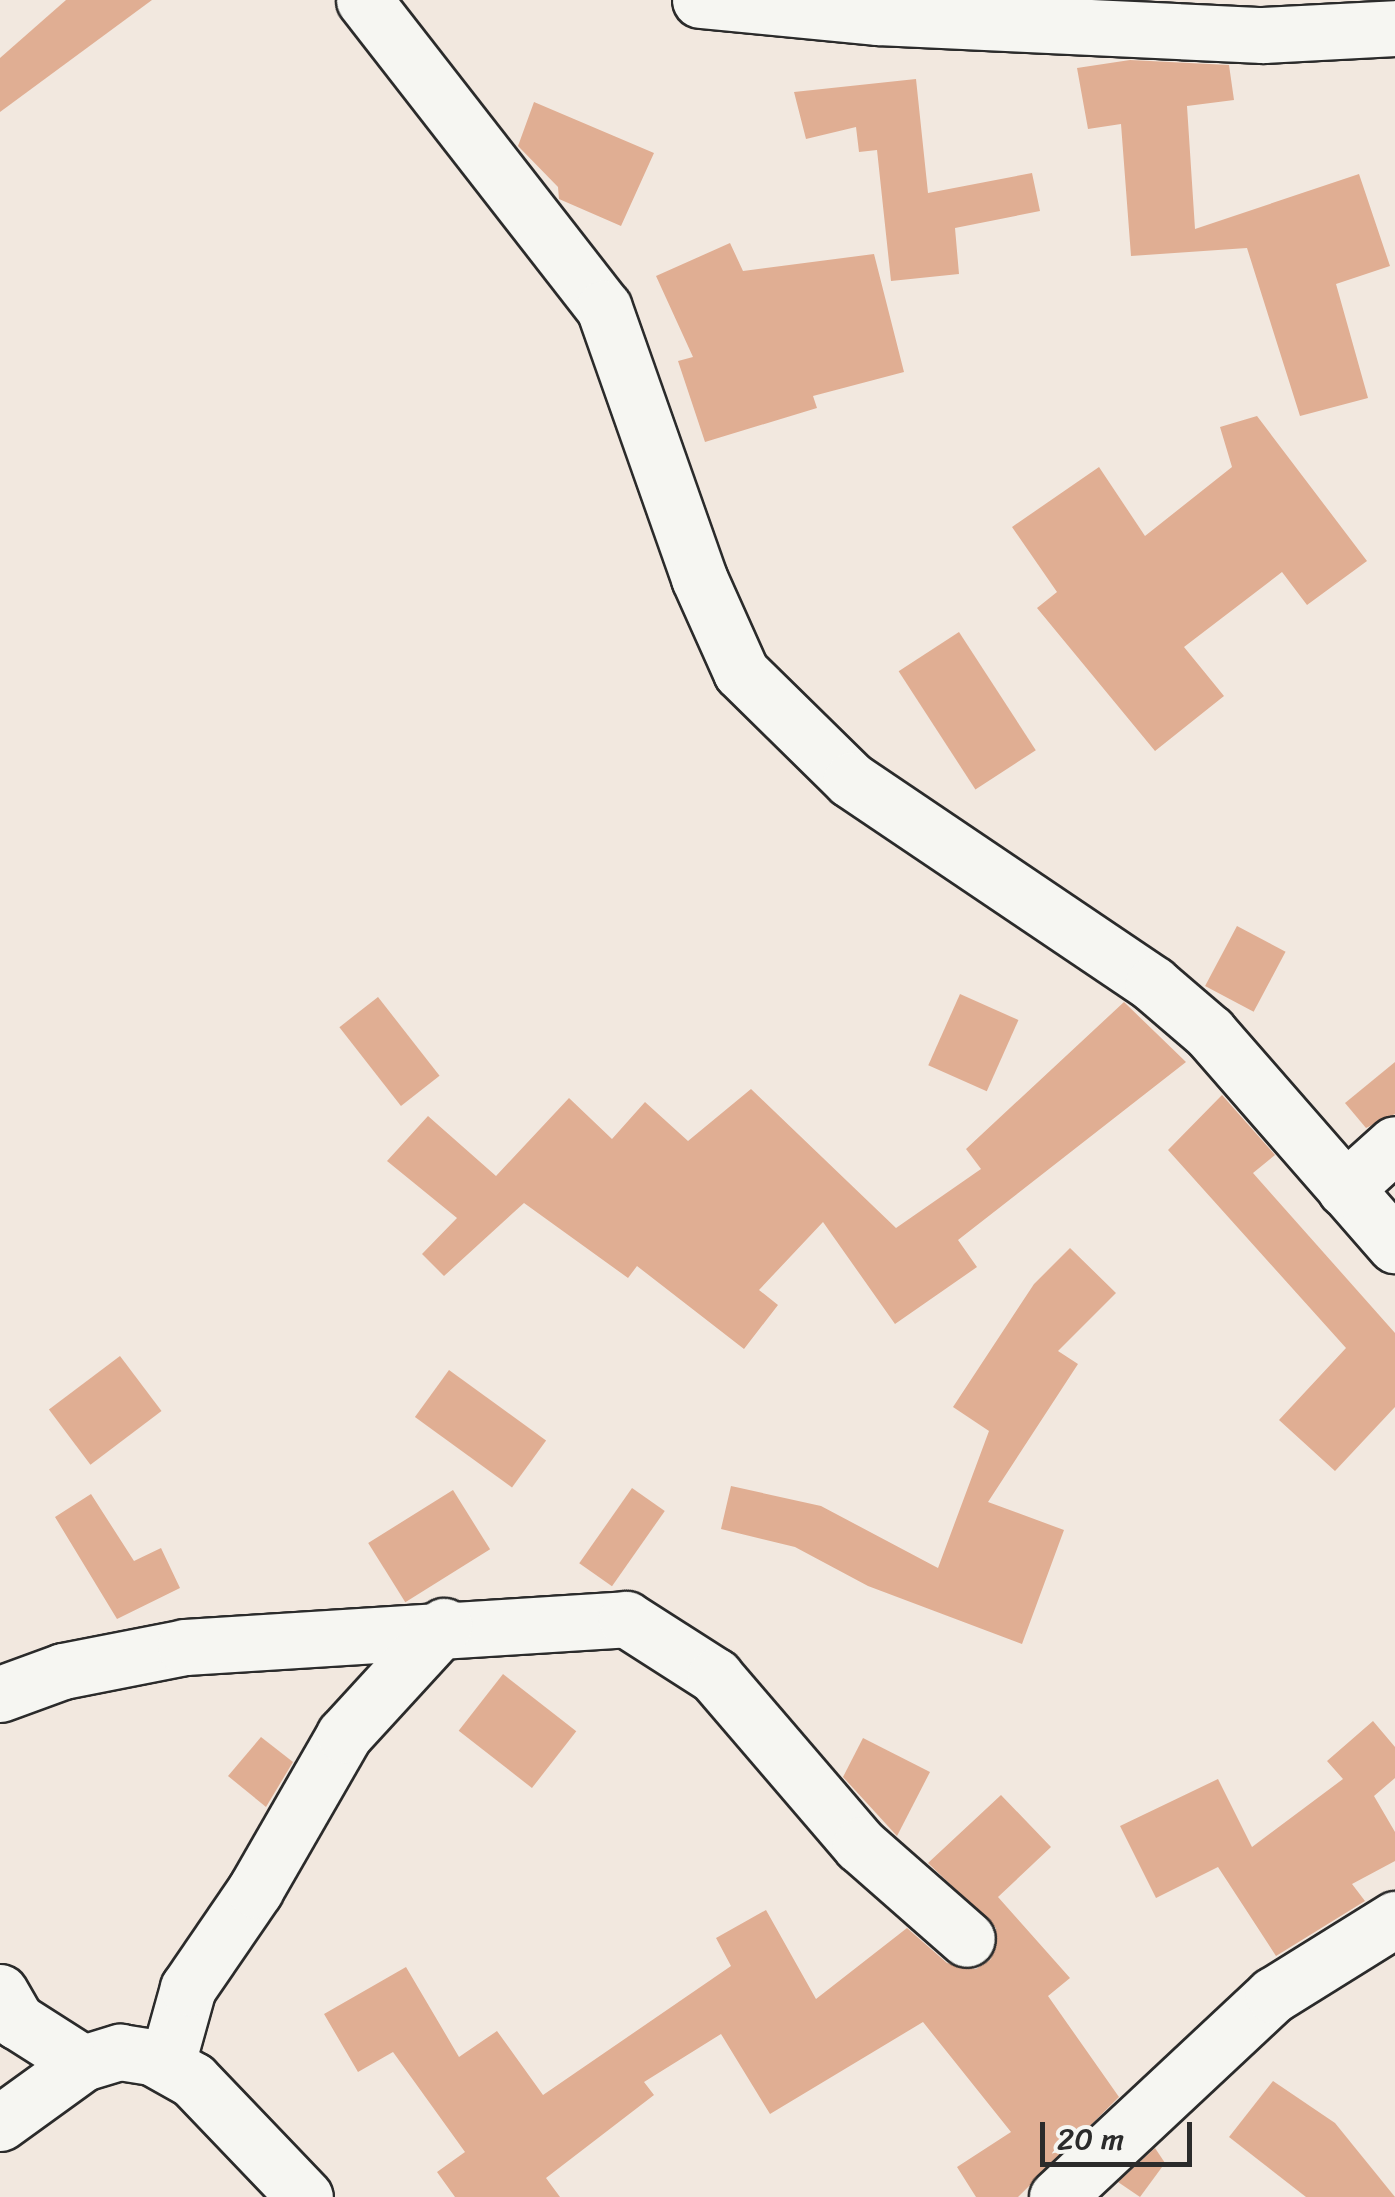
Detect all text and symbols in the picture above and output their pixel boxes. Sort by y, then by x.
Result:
scale bar [1045,2102,1198,2164]
text: 20 m [1057,2112,1124,2166]

